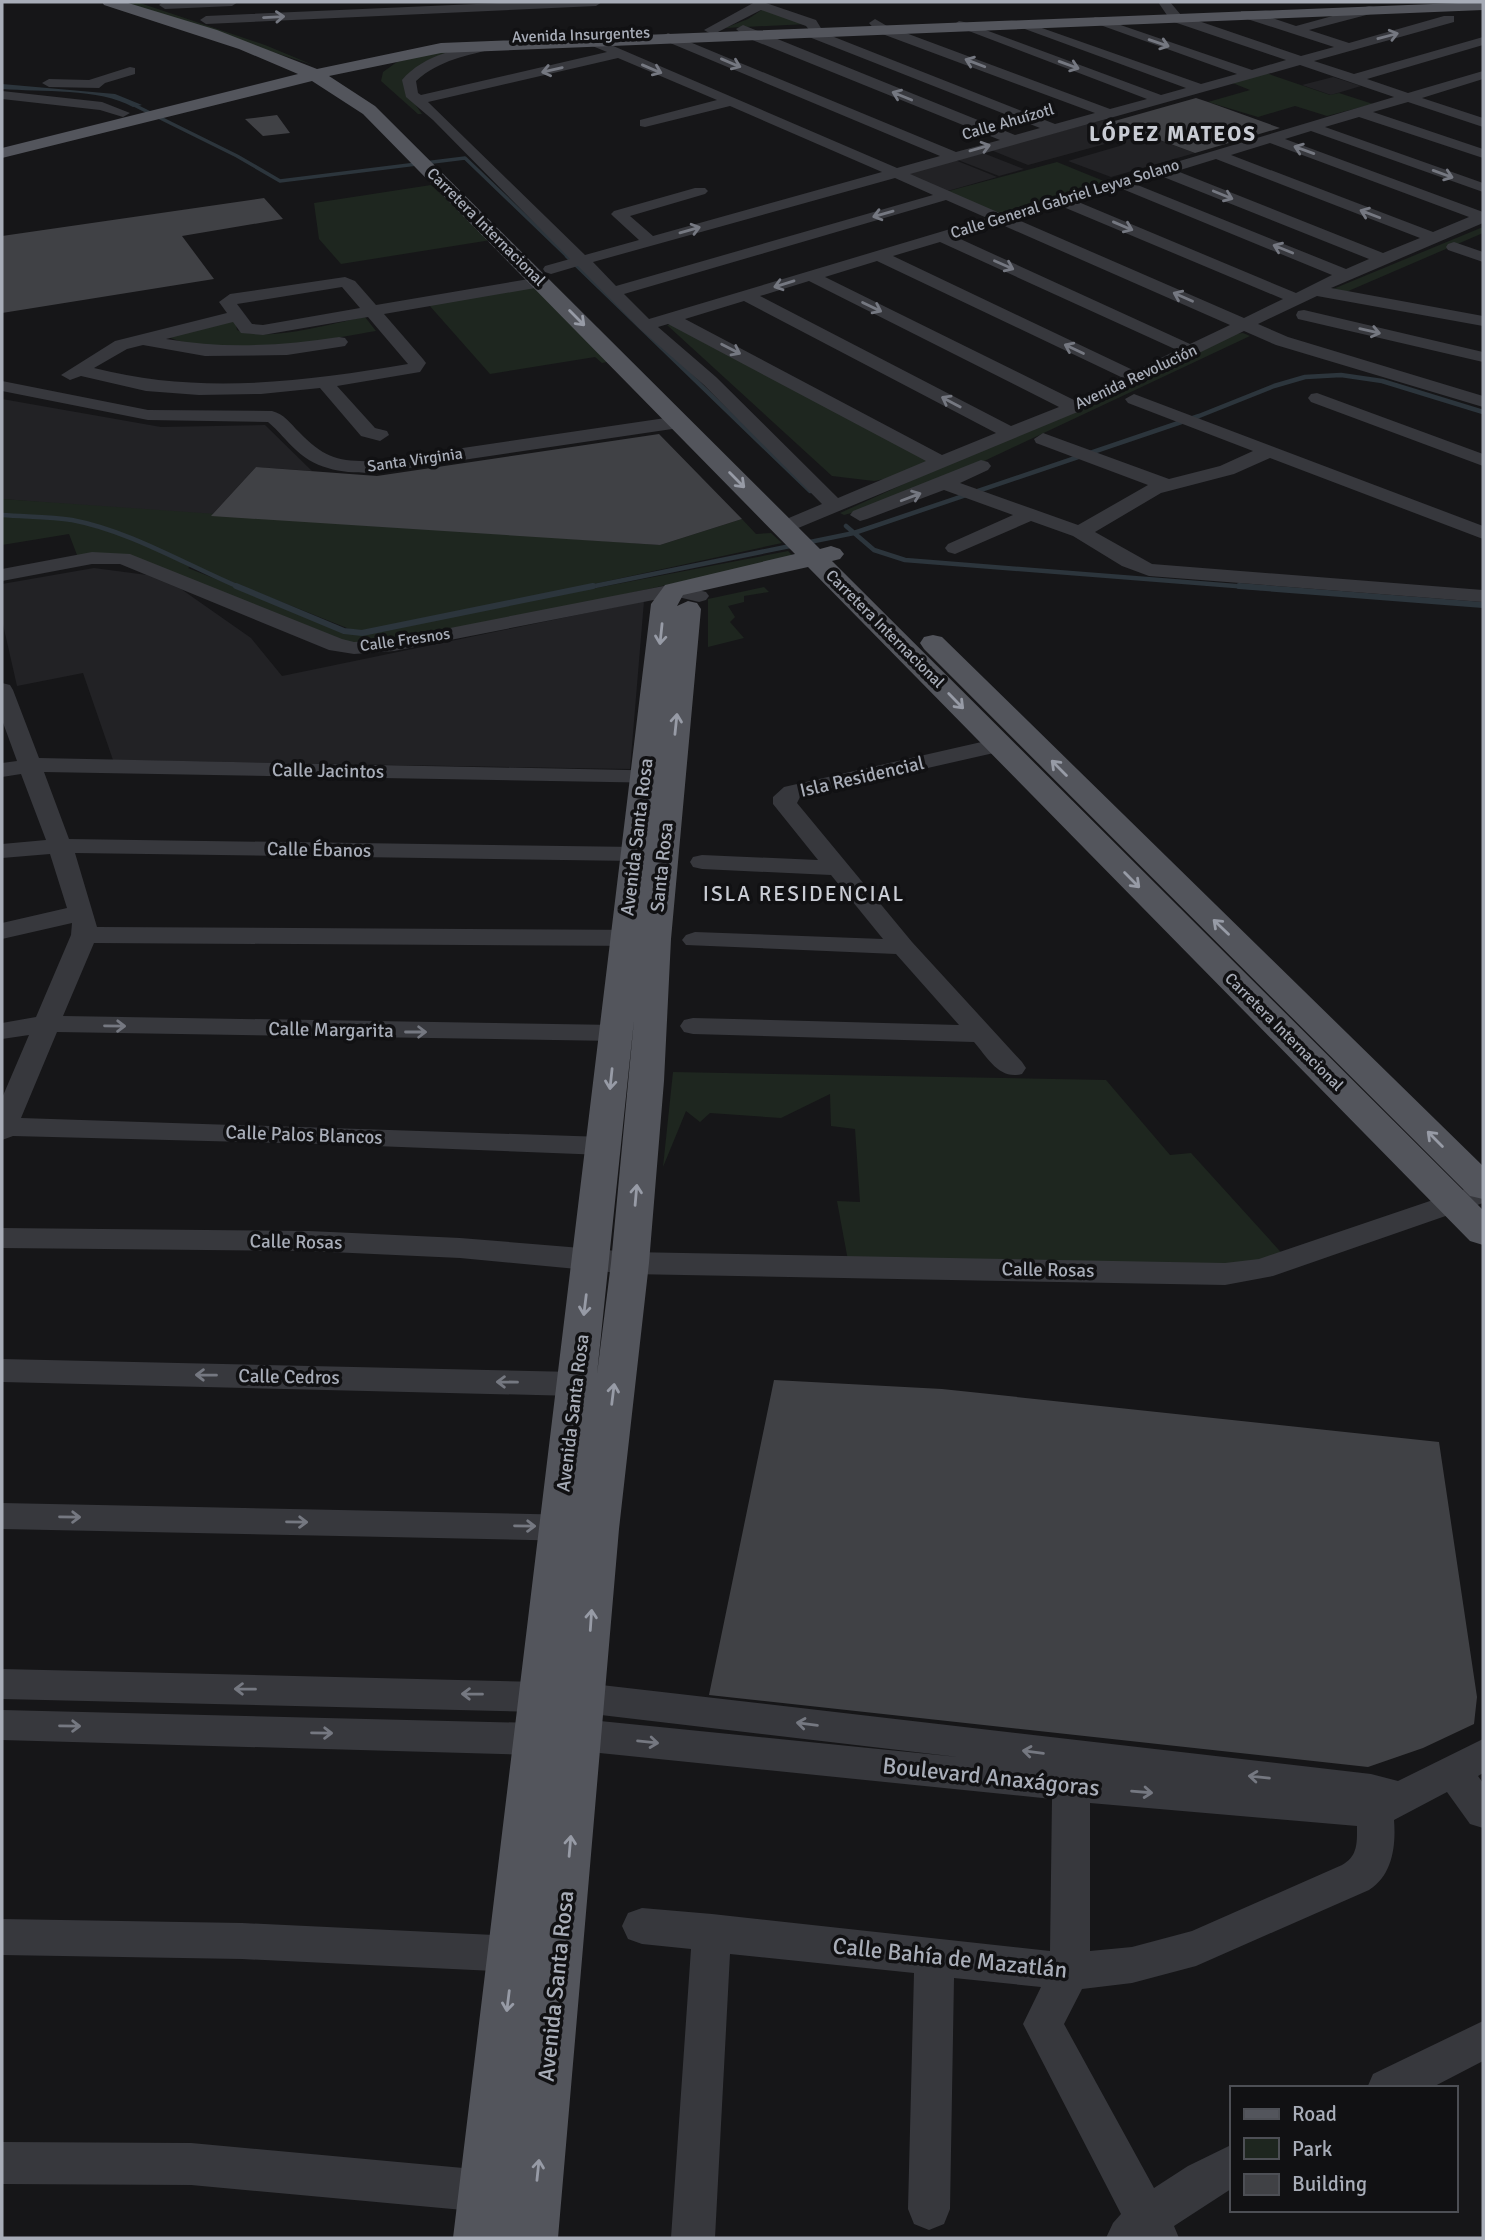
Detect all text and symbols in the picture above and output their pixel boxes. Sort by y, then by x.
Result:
one-way arrow [262,10,285,23]
street label: Avenida Insurgentes [512,23,650,47]
one-way arrow [1376,29,1399,42]
one-way arrow [1148,38,1170,50]
one-way arrow [964,56,986,69]
one-way arrow [719,58,741,71]
one-way arrow [1058,60,1080,73]
one-way arrow [541,63,564,77]
one-way arrow [640,63,662,76]
one-way arrow [892,88,914,101]
street label: Calle Ahuízotl [960,99,1057,145]
district label: LÓPEZ MATEOS [1089,120,1257,147]
one-way arrow [968,141,990,154]
one-way arrow [1294,143,1316,156]
street label: Calle General Gabriel Leyva Solano [948,155,1182,243]
street label: Carretera Internacional [423,164,550,291]
one-way arrow [1432,169,1454,181]
one-way arrow [1212,190,1234,203]
one-way arrow [1359,206,1381,219]
one-way arrow [872,208,894,221]
one-way arrow [1112,221,1134,234]
one-way arrow [679,223,701,236]
one-way arrow [1272,242,1294,255]
one-way arrow [993,259,1014,272]
one-way arrow [774,279,796,292]
one-way arrow [1173,290,1195,303]
one-way arrow [861,300,882,314]
one-way arrow [569,310,586,327]
one-way arrow [1358,325,1381,338]
street label: Avenida Revolución [1072,340,1200,414]
one-way arrow [1064,341,1085,355]
one-way arrow [720,343,741,357]
one-way arrow [941,395,962,409]
street label: Santa Virginia [366,443,464,477]
one-way arrow [728,472,745,489]
one-way arrow [899,489,921,502]
street label: Carretera Internacional [822,566,949,693]
one-way arrow [654,622,667,645]
street label: Calle Fresnos [359,624,451,656]
one-way arrow [947,692,964,709]
one-way arrow [670,713,683,736]
street label: Isla Residencial [797,751,927,803]
street label: Avenida Santa Rosa [615,757,659,917]
street label: Calle Jacintos [272,758,384,784]
one-way arrow [1050,759,1067,776]
street label: Santa Rosa [645,821,679,913]
street label: Calle Ébanos [267,837,371,863]
one-way arrow [1124,872,1141,889]
district label: ISLA RESIDENCIAL [703,881,905,907]
one-way arrow [1213,919,1230,936]
street label: Carretera Internacional [1221,969,1348,1096]
street label: Calle Margarita [268,1017,394,1043]
one-way arrow [103,1019,126,1033]
one-way arrow [404,1025,427,1039]
one-way arrow [604,1067,617,1090]
street label: Calle Palos Blancos [225,1120,383,1150]
one-way arrow [1427,1130,1444,1147]
one-way arrow [630,1184,643,1206]
street label: Calle Rosas [249,1229,343,1255]
street label: Calle Rosas [1001,1257,1095,1283]
one-way arrow [579,1294,592,1316]
street label: Avenida Santa Rosa [551,1333,595,1493]
street label: Calle Cedros [238,1364,340,1390]
one-way arrow [195,1368,218,1381]
one-way arrow [496,1375,519,1389]
one-way arrow [607,1383,620,1405]
one-way arrow [58,1510,81,1524]
one-way arrow [286,1515,309,1528]
one-way arrow [513,1520,536,1533]
one-way arrow [584,1609,597,1632]
one-way arrow [234,1682,257,1696]
one-way arrow [461,1687,484,1701]
one-way arrow [796,1718,819,1731]
one-way arrow [58,1720,81,1733]
one-way arrow [310,1726,333,1740]
one-way arrow [636,1735,658,1748]
one-way arrow [1022,1745,1044,1758]
street label: Boulevard Anaxágoras [881,1751,1101,1803]
one-way arrow [1248,1771,1271,1784]
one-way arrow [1130,1786,1153,1799]
one-way arrow [564,1836,577,1858]
street label: Avenida Santa Rosa [532,1889,580,2083]
street label: Calle Bahía de Mazatlán [831,1931,1069,1985]
one-way arrow [502,1989,515,2012]
legend [1230,2086,1457,2212]
text: Road [1292,2101,1337,2127]
text: Park [1292,2136,1333,2162]
one-way arrow [532,2160,545,2182]
text: Building [1292,2171,1367,2197]

